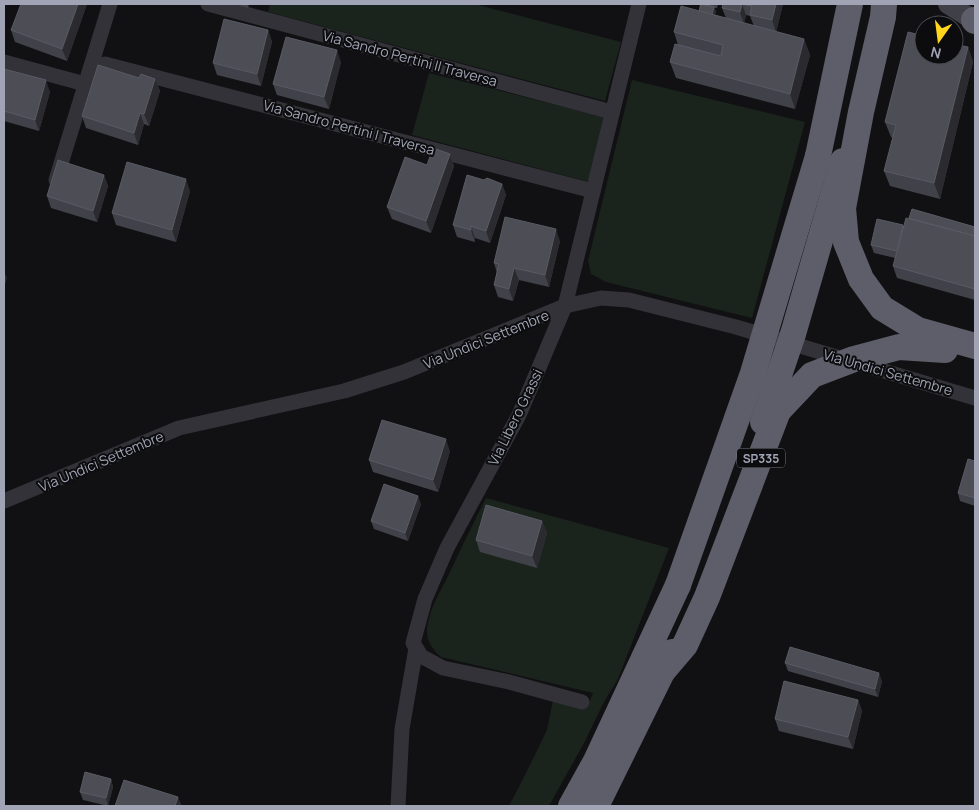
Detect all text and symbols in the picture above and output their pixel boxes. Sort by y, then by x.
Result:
north arrow [914,15,964,65]
street label: Via Sandro Pertini II Traversa [321,26,499,90]
text: N [929,43,943,64]
street label: Via Sandro Pertini I Traversa [261,95,437,159]
street label: Via Undici Settembre [420,305,552,373]
street label: Via Undici Settembre [821,344,955,400]
street label: Via Libero Grassi [483,366,547,468]
street label: Via Undici Settembre [36,426,166,496]
road number: SP335 [737,448,785,468]

